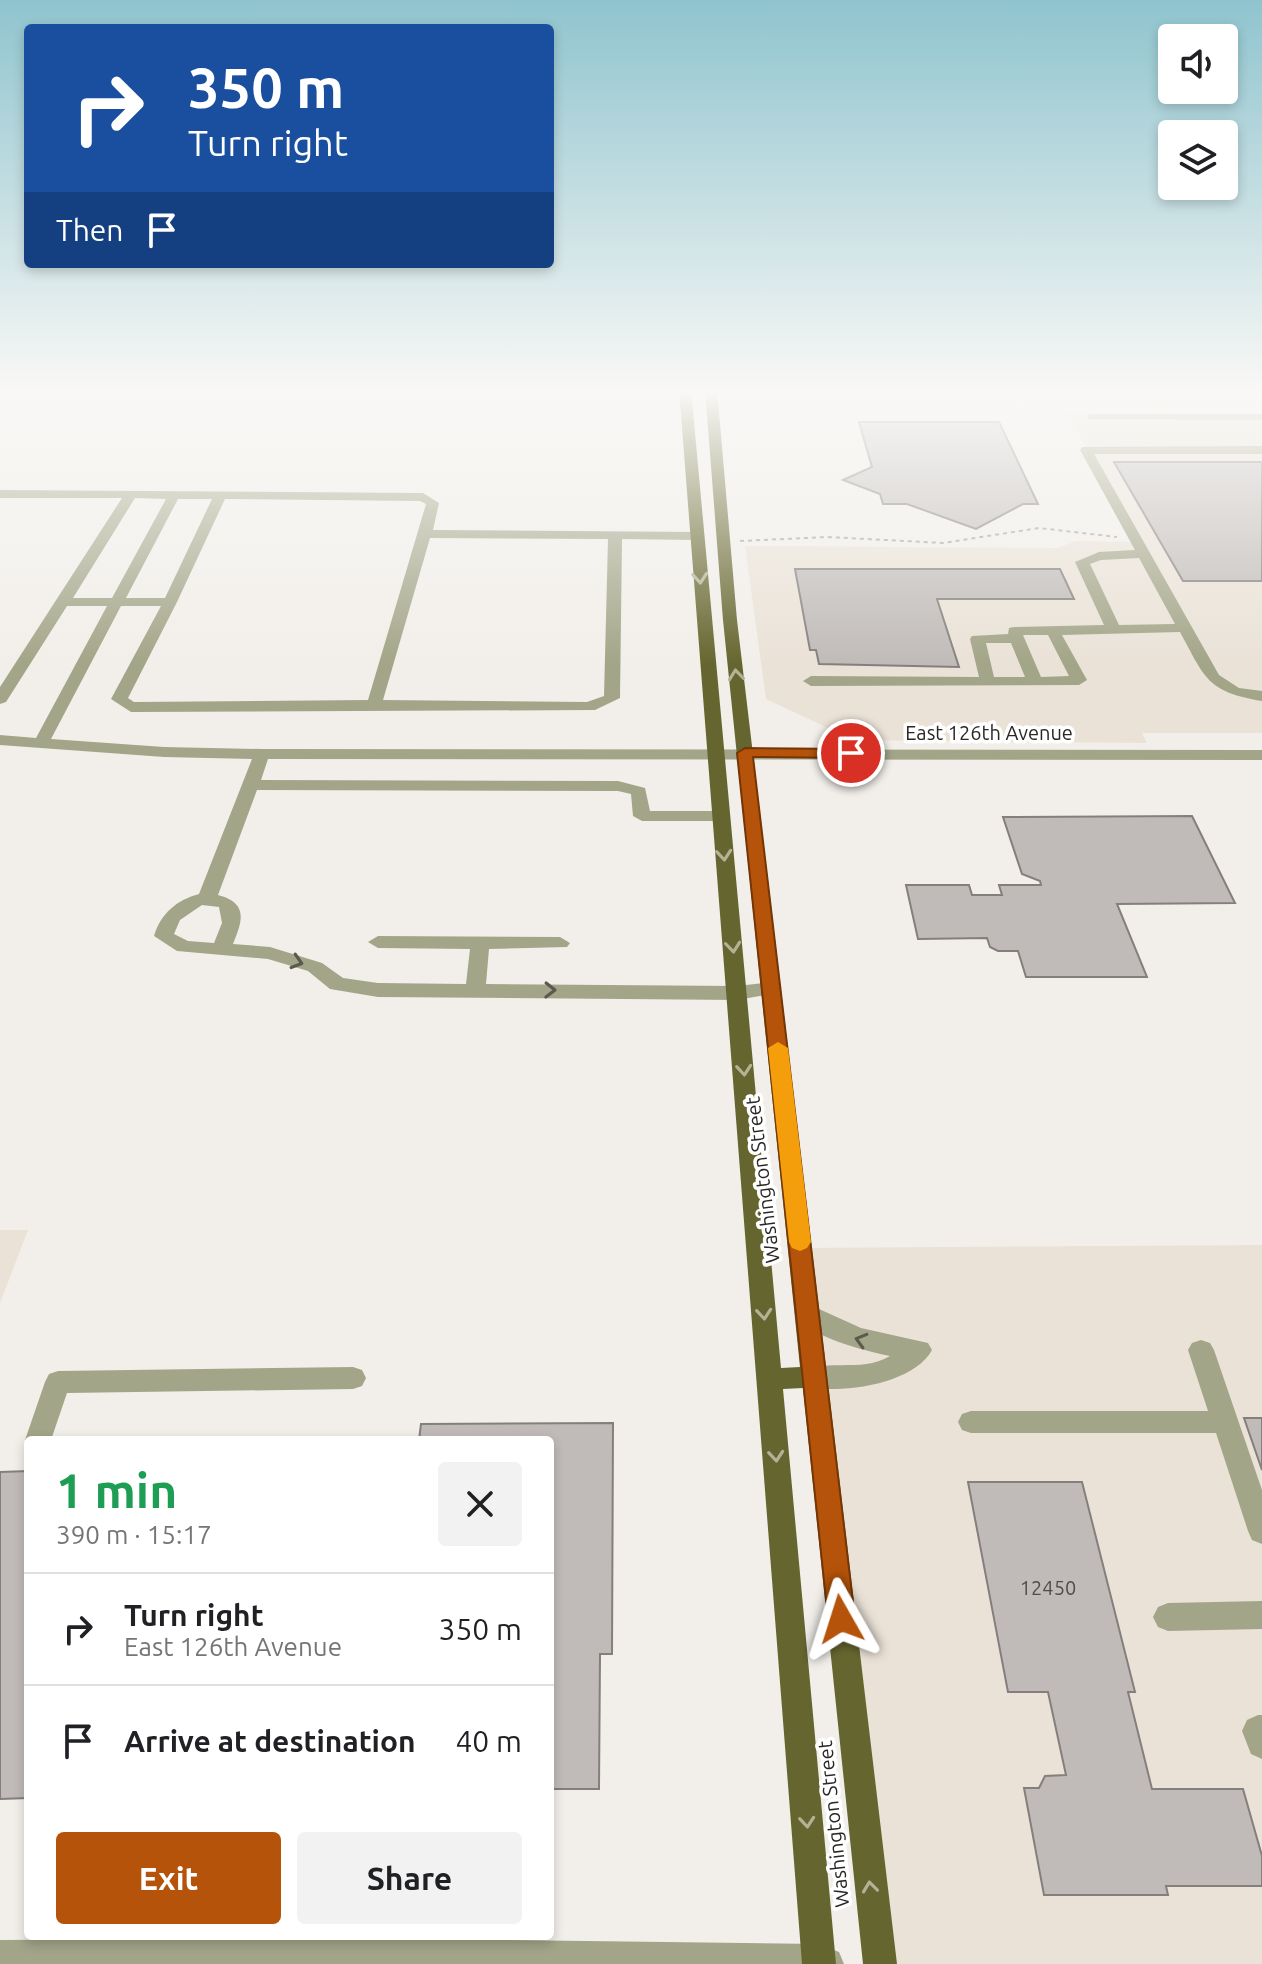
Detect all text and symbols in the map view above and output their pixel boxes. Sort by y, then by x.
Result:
map controls [1158,24,1238,200]
button: sound [1158,24,1238,104]
icon: right [56,56,160,160]
text: 350 m [188,56,344,119]
button: layers [1158,120,1238,200]
text: Turn right [188,122,348,163]
icon: arrive [140,208,184,252]
text: Then [56,213,124,247]
one-way arrow [692,572,709,585]
one-way arrow [728,668,745,682]
pin [817,719,885,787]
street label: East 126th Avenue [905,721,1073,744]
icon: arrive [829,731,873,775]
one-way arrow [715,849,732,862]
one-way arrow [724,941,741,954]
one-way arrow [290,952,304,968]
one-way arrow [544,981,557,998]
one-way arrow [735,1064,752,1077]
street label: Washington Street [740,1095,784,1265]
one-way arrow [755,1308,772,1321]
one-way arrow [854,1333,868,1349]
one-way arrow [767,1450,784,1463]
button: close [438,1462,522,1546]
text: 1 min [56,1463,177,1517]
text: 390 m · 15:17 [56,1520,212,1549]
house number: 12450 [1020,1576,1076,1599]
position arrow [799,1577,883,1661]
text: Turn right [124,1598,264,1632]
icon: right [56,1607,100,1651]
text: 350 m [438,1612,522,1646]
text: East 126th Avenue [124,1632,342,1661]
icon: arrive [56,1719,100,1763]
text: Arrive at destination [124,1724,416,1758]
text: 40 m [455,1724,522,1758]
street label: Washington Street [813,1739,853,1909]
one-way arrow [798,1816,815,1829]
button: Exit [56,1832,281,1924]
button: Share [297,1832,522,1924]
one-way arrow [862,1880,879,1894]

